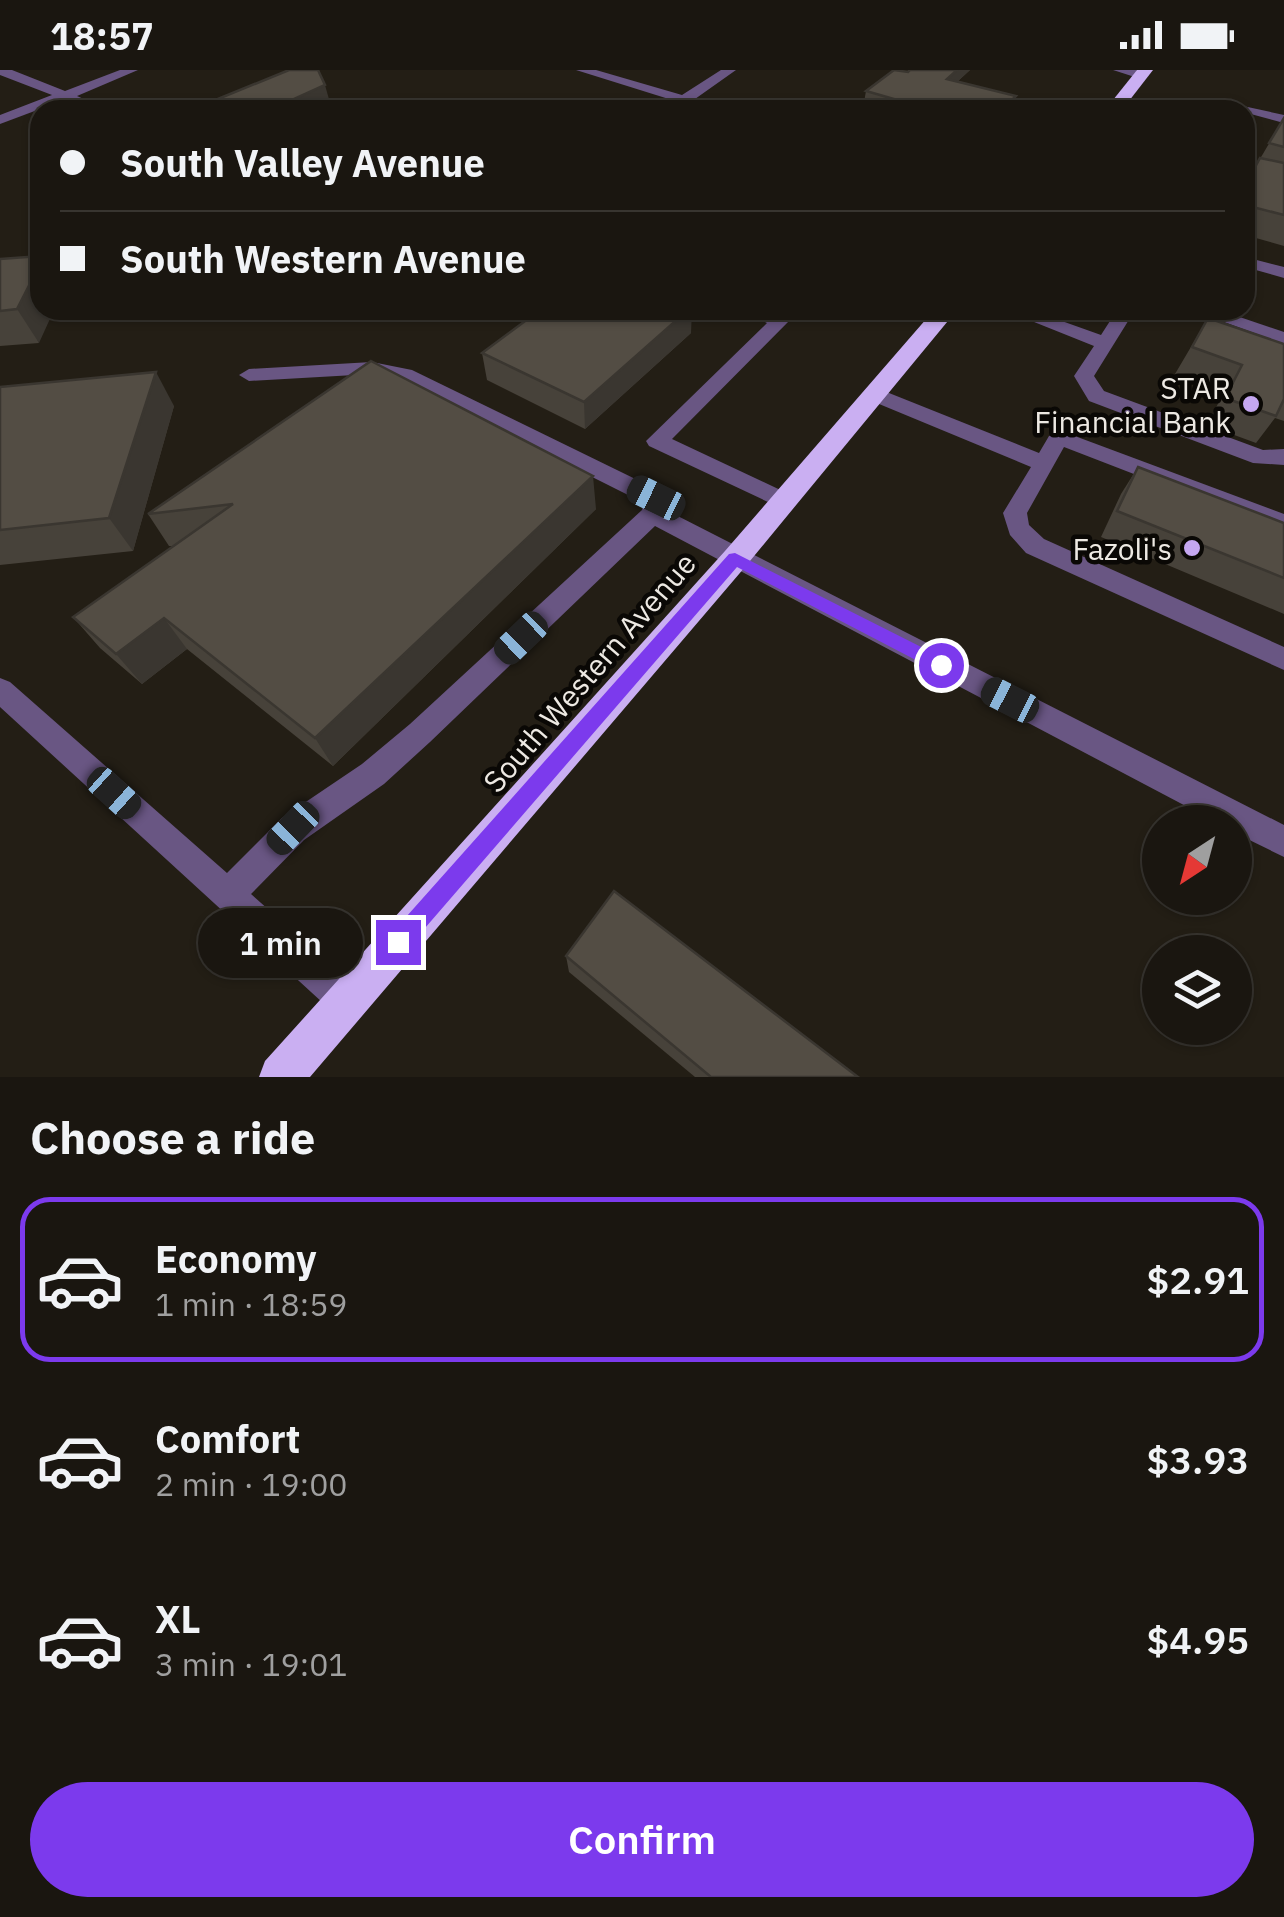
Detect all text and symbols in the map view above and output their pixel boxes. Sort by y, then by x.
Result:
text: 18:57 [50,11,154,60]
text: South Valley Avenue [120,138,485,187]
text: South Western Avenue [120,234,526,283]
place label: STAR Financial Bank [1034,368,1231,441]
marker: STAR Financial Bank [1240,393,1262,415]
car [622,471,690,525]
place label: Fazoli's [1072,529,1172,568]
marker: Fazoli's [1181,537,1203,559]
street label: South Western Avenue [474,544,704,800]
car [489,606,553,670]
route start [919,643,964,688]
car [976,673,1044,727]
car [82,762,146,824]
car [261,796,325,860]
north arrow [1142,805,1252,915]
map controls [1142,805,1252,1045]
callout: 1 min [198,907,363,977]
route end [376,920,421,965]
text: 1 min [239,922,322,964]
button: layers [1142,935,1252,1045]
text: Choose a ride [30,1108,315,1166]
text: Economy [155,1234,317,1283]
icon: car [35,1235,125,1325]
text: $2.91 [1146,1255,1249,1304]
text: 1 min · 18:59 [155,1283,348,1325]
text: Comfort [155,1414,300,1463]
icon: car [35,1415,125,1505]
text: $3.93 [1146,1435,1249,1484]
text: 2 min · 19:00 [155,1463,348,1505]
text: XL [155,1594,201,1643]
icon: car [35,1595,125,1685]
text: $4.95 [1146,1615,1249,1664]
text: 3 min · 19:01 [155,1643,348,1685]
button: Confirm [30,1782,1254,1897]

